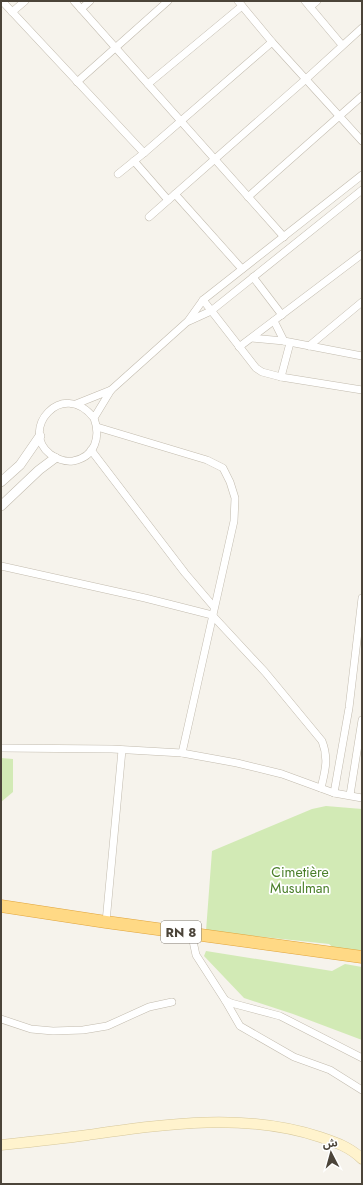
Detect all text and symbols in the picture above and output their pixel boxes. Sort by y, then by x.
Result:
park label: Cimetière Musulman [270,862,330,898]
road number: RN 8 [161,921,201,943]
north arrow [311,1133,351,1173]
text: ش [322,1134,338,1152]

